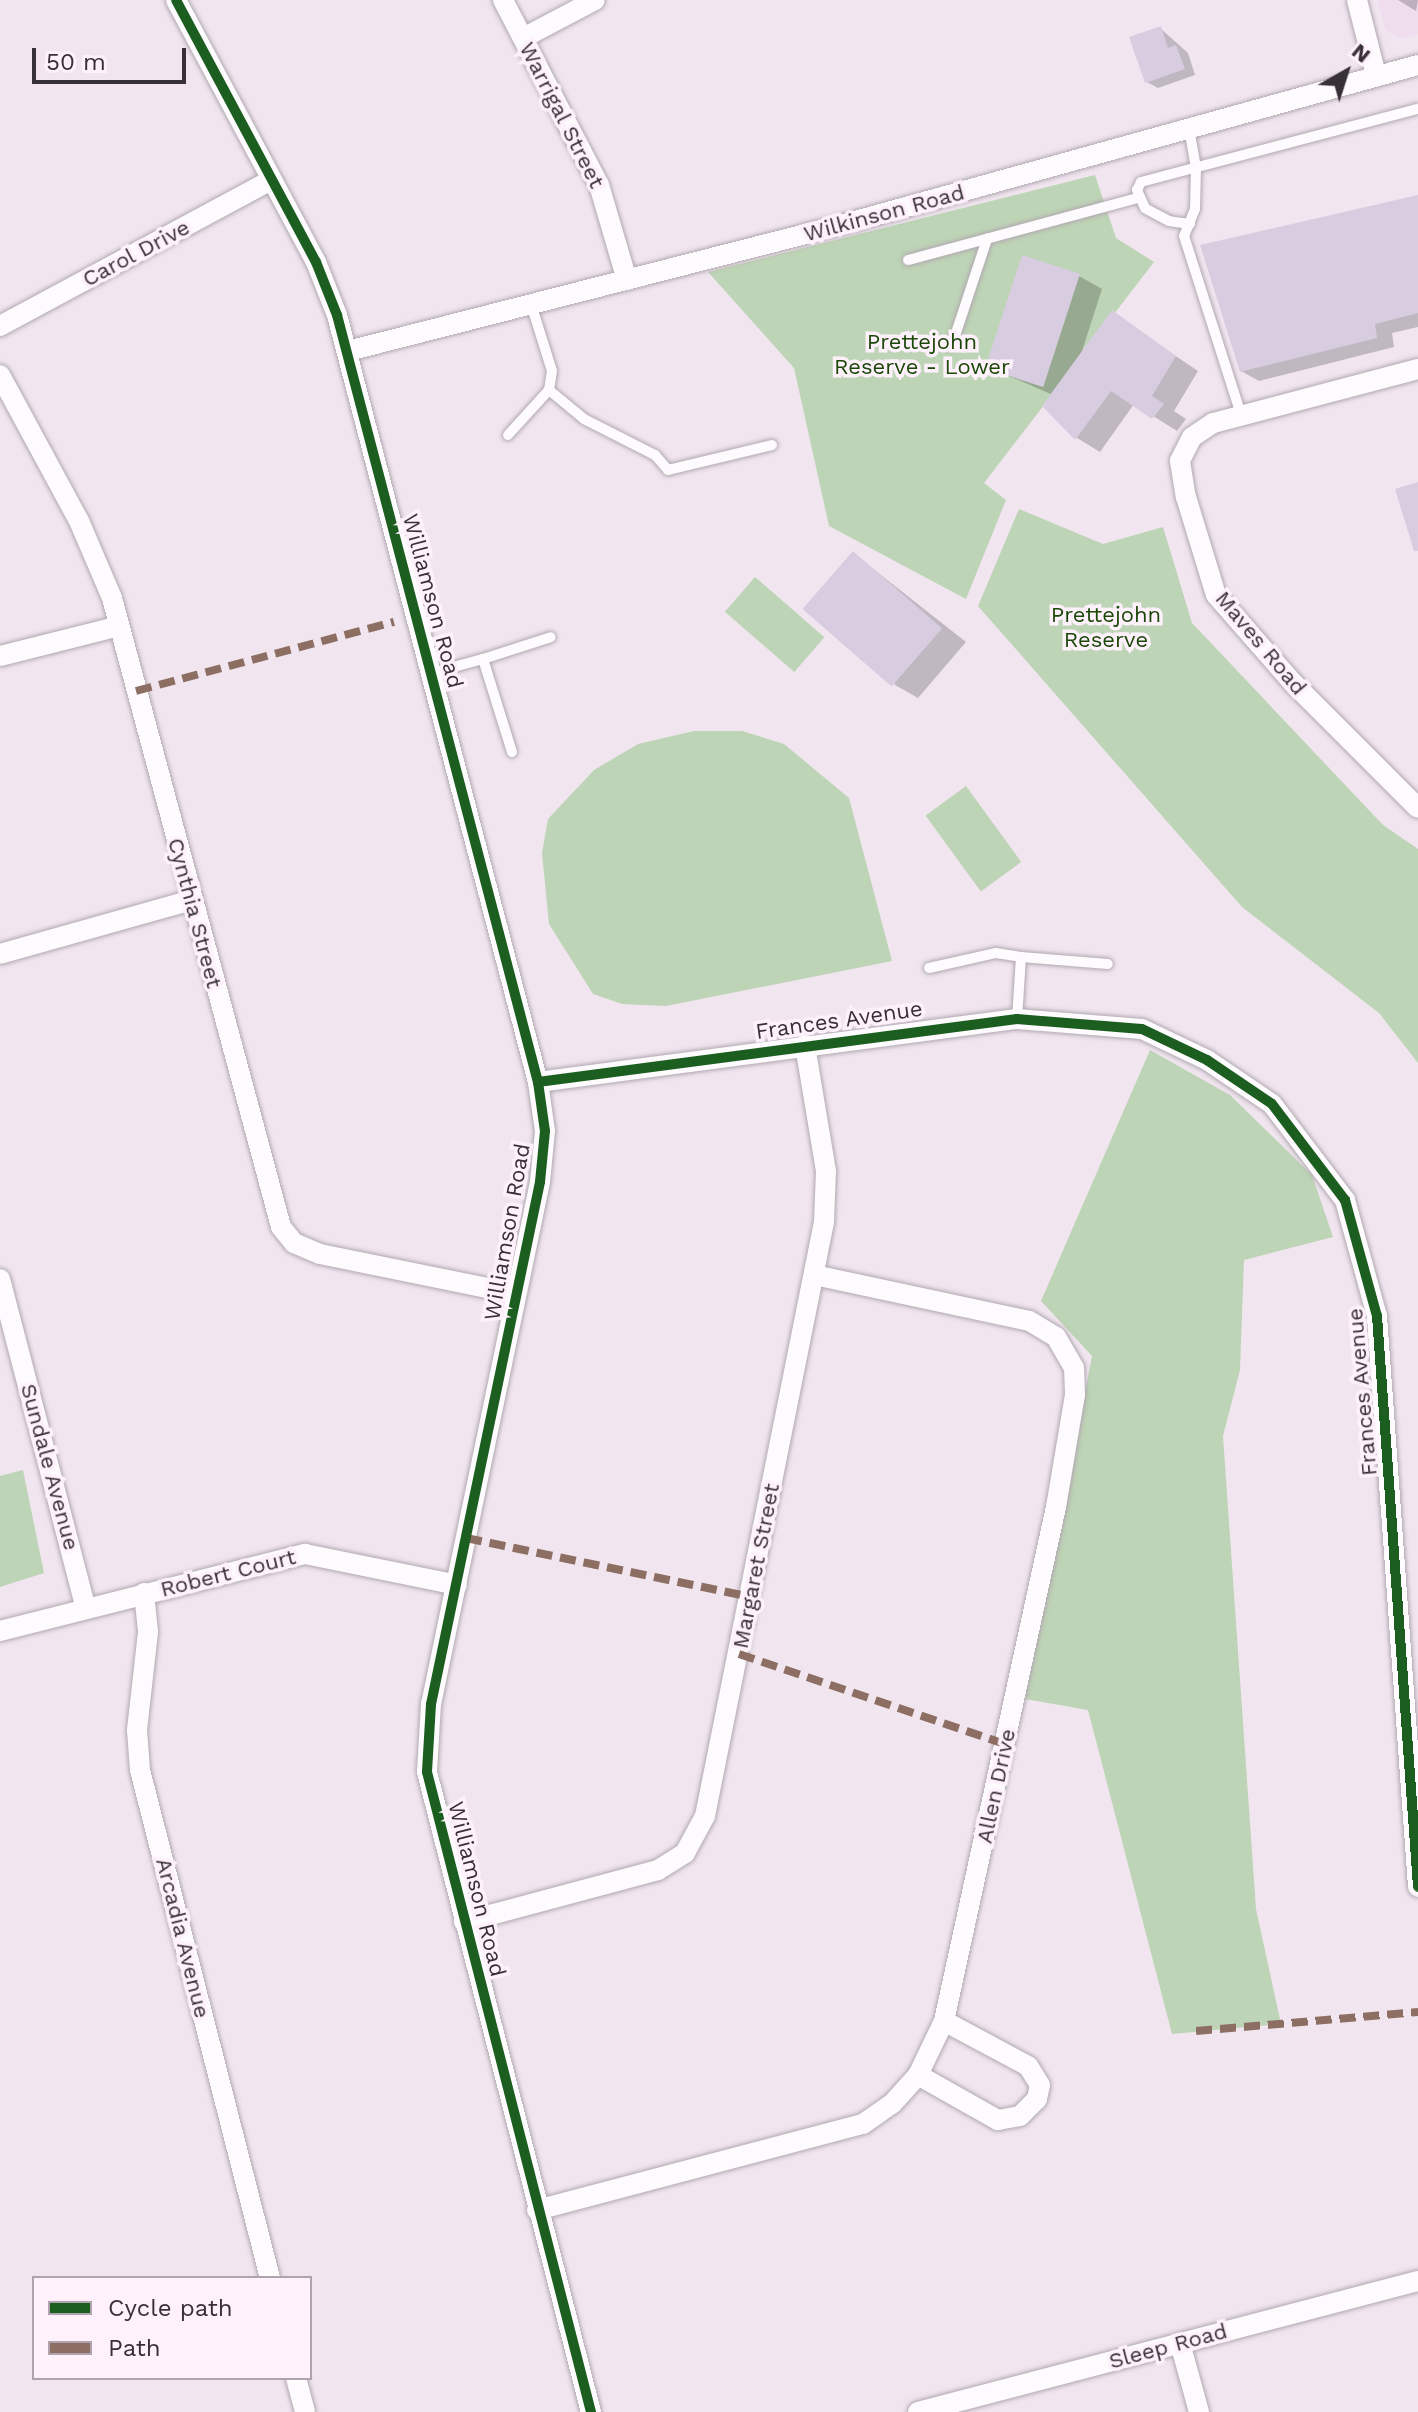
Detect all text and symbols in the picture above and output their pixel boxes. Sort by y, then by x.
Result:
scale bar [36,32,190,82]
north arrow [1306,32,1386,112]
street label: Warrigal Street [514,37,610,193]
text: N [1347,38,1376,68]
text: 50 m [46,48,106,76]
street label: Wilkinson Road [801,179,967,247]
street label: Carol Drive [78,214,194,292]
park label: Prettejohn Reserve - Lower [834,328,1010,380]
street label: Williamson Road [397,511,469,691]
street label: Maves Road [1210,586,1312,700]
park label: Prettejohn Reserve [1051,601,1161,652]
street label: Cynthia Street [162,835,228,991]
street label: Frances Avenue [753,995,925,1045]
street label: Williamson Road [478,1141,536,1323]
street label: Frances Avenue [1341,1307,1383,1477]
street label: Sundale Avenue [15,1380,85,1554]
street label: Margaret Street [727,1481,785,1651]
street label: Robert Court [158,1543,298,1603]
street label: Allen Drive [971,1726,1021,1846]
street label: Williamson Road [442,1799,512,1979]
street label: Arcadia Avenue [150,1855,216,2021]
legend [32,2276,312,2380]
text: Cycle path [108,2294,233,2322]
street label: Sleep Road [1106,2318,1230,2374]
text: Path [108,2334,161,2362]

